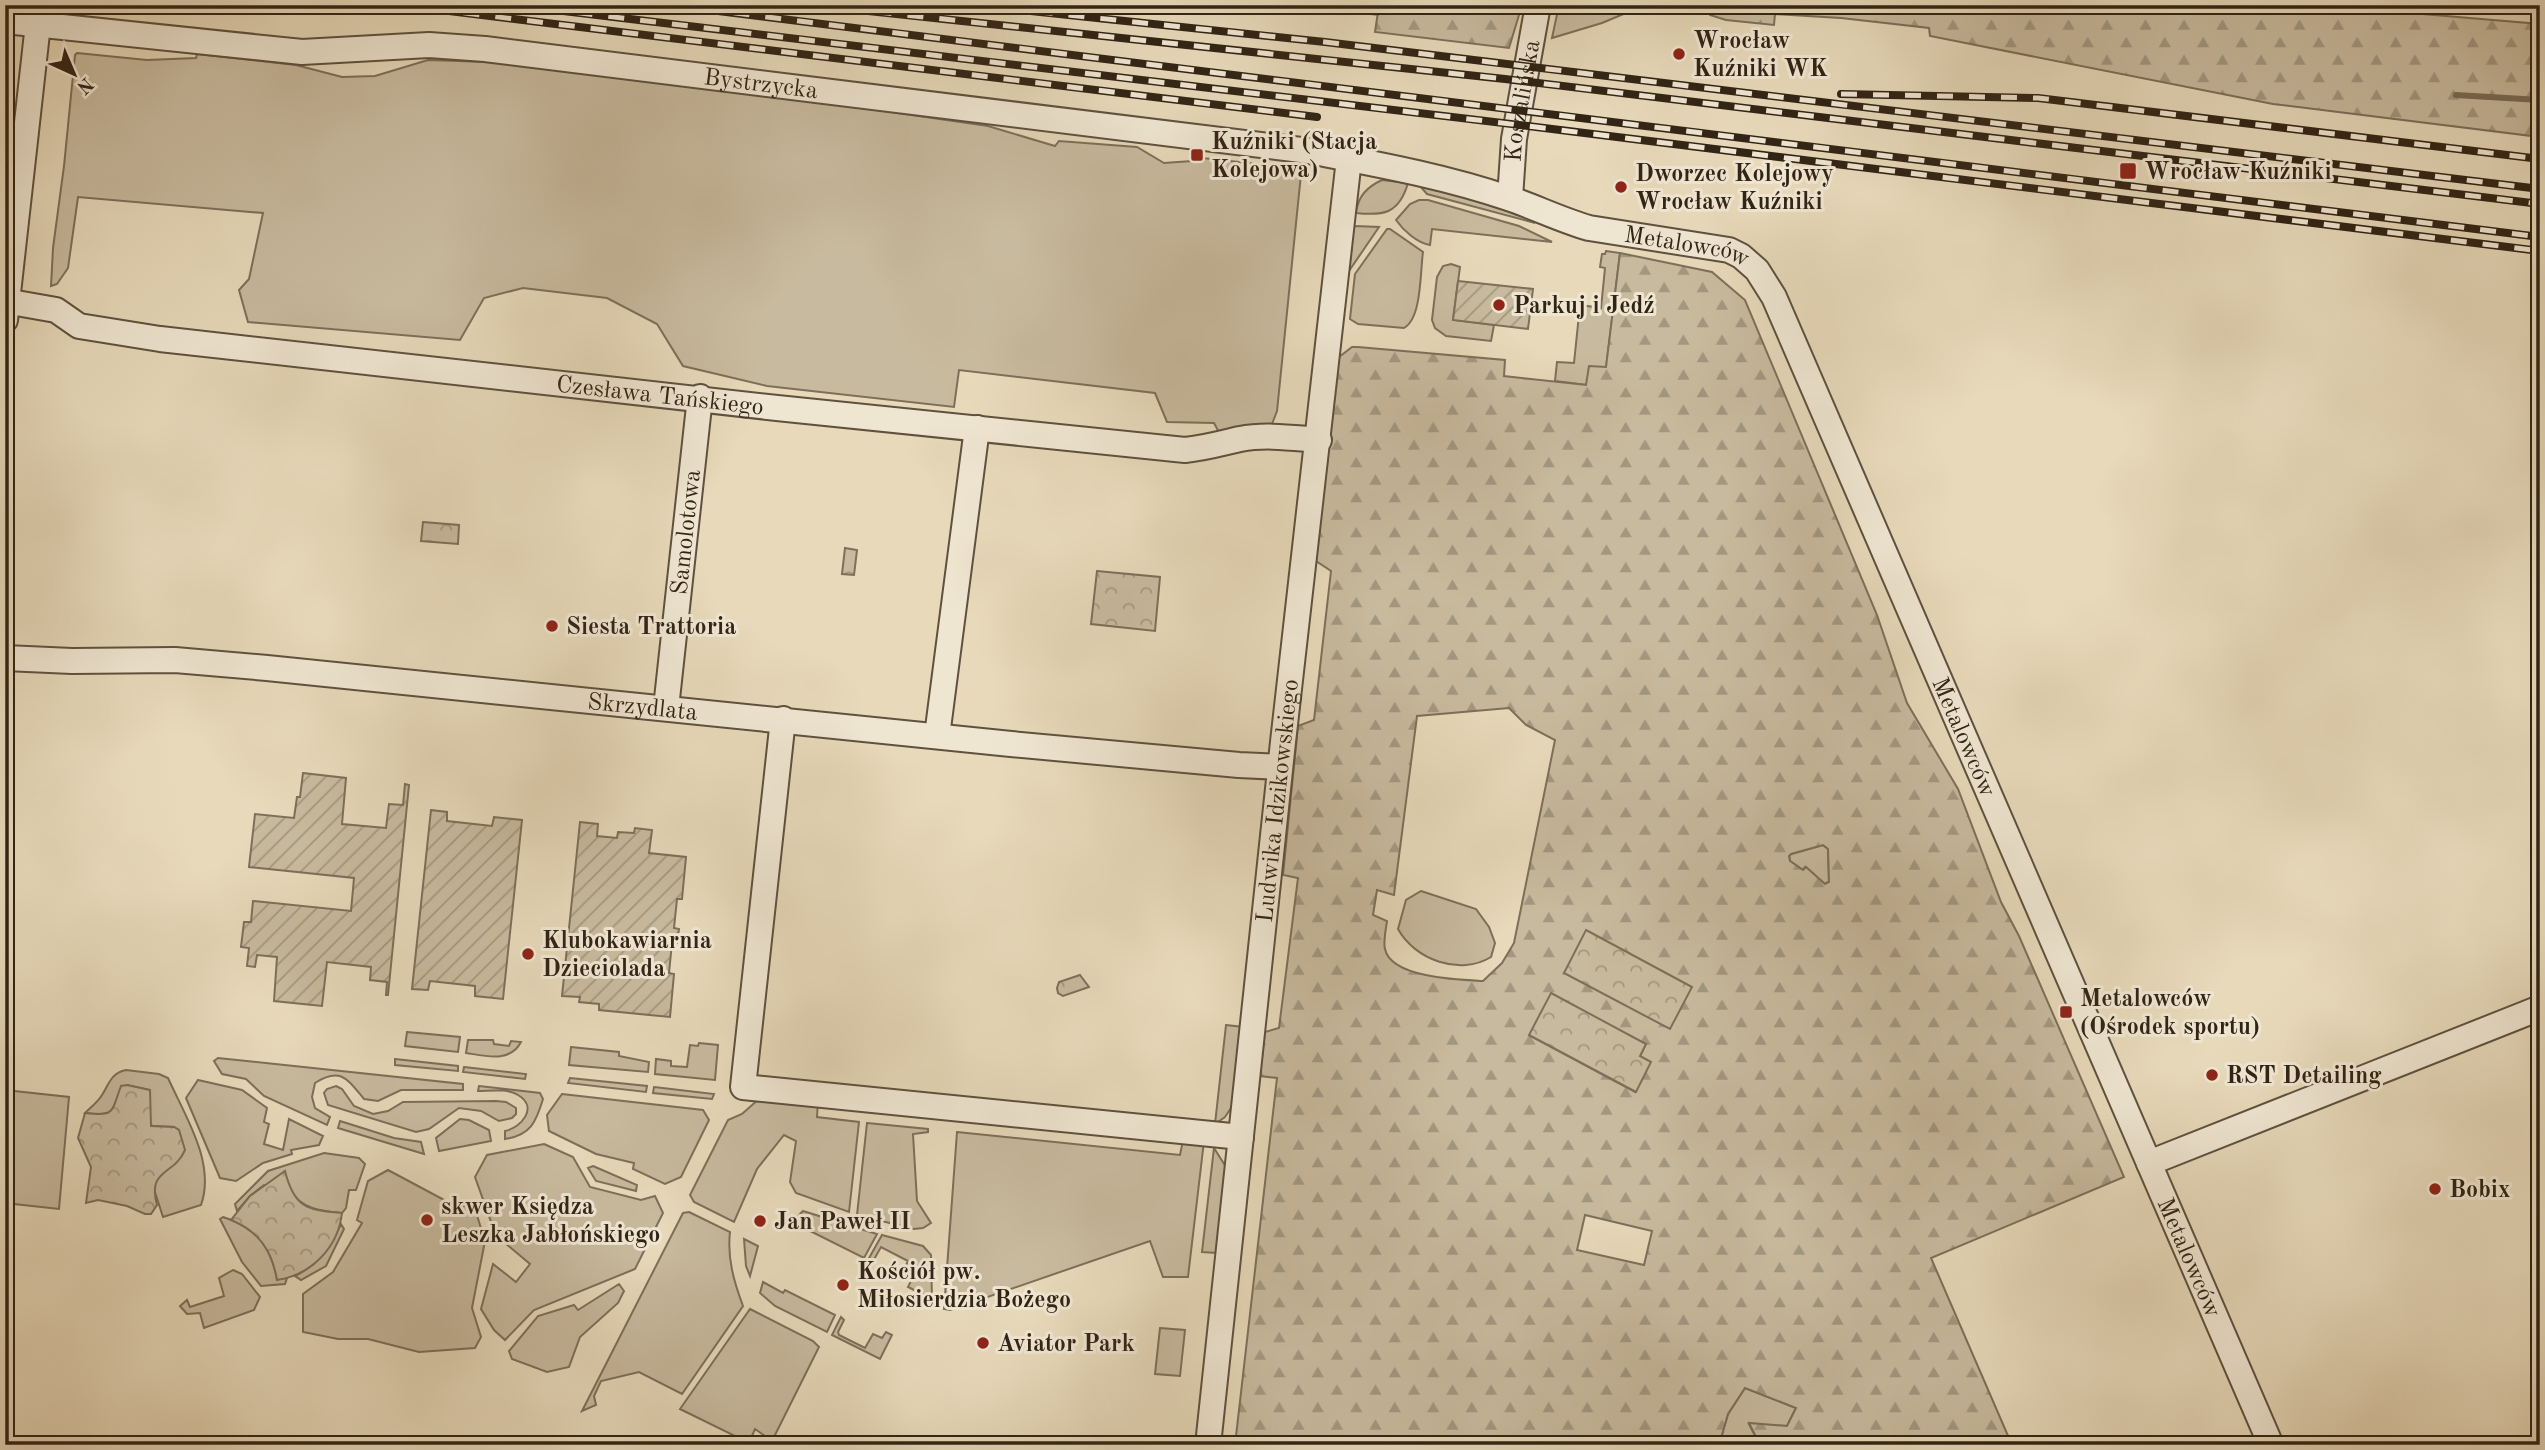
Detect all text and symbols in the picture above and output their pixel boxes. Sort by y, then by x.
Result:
place label: Wrocław Kuźniki WK [1693,30,1828,82]
north arrow [38,38,108,108]
street label: Koszalińska [1502,38,1546,163]
marker: Wrocław Kuźniki WK [1671,46,1687,62]
street label: Bystrzycka [702,66,819,104]
text: N [72,73,96,97]
place label: Kuźniki (Stacja Kolejowa) [1211,130,1377,183]
marker: Kuźniki (Stacja Kolejowa) [1189,147,1205,163]
marker: Wrocław Kuźniki [2118,161,2138,181]
place label: Wrocław Kuźniki [2144,161,2332,185]
place label: Dworzec Kolejowy Wrocław Kuźniki [1635,163,1834,215]
marker: Dworzec Kolejowy Wrocław Kuźniki [1613,179,1629,195]
street label: Metalowców [1622,224,1753,272]
place label: Parkuj i Jedź [1513,295,1655,319]
marker: Parkuj i Jedź [1491,297,1507,313]
street label: Czesława Tańskiego [555,373,765,420]
street label: Samolotowa [668,468,706,596]
place label: Siesta Trattoria [566,616,736,640]
marker: Siesta Trattoria [544,618,560,634]
street label: Metalowców [1926,674,1999,801]
street label: Ludwika Idzikowskiego [1254,678,1304,924]
street label: Skrzydlata [586,691,699,726]
place label: Klubokawiarnia Dzieciolada [542,930,712,982]
marker: Klubokawiarnia Dzieciolada [520,946,536,962]
place label: Metalowców (Ośrodek sportu) [2080,988,2260,1040]
marker: Metalowców (Ośrodek sportu) [2058,1004,2074,1020]
place label: RST Detailing [2226,1065,2382,1089]
marker: RST Detailing [2204,1067,2220,1083]
place label: Bobix [2449,1179,2510,1203]
marker: Bobix [2427,1181,2443,1197]
street label: Metalowców [2152,1195,2224,1322]
place label: skwer Księdza Leszka Jabłońskiego [441,1196,660,1248]
place label: Jan Paweł II [774,1211,910,1235]
marker: skwer Księdza Leszka Jabłońskiego [419,1212,435,1228]
marker: Jan Paweł II [752,1213,768,1229]
place label: Kościół pw. Miłosierdzia Bożego [857,1261,1071,1313]
marker: Kościół pw. Miłosierdzia Bożego [835,1277,851,1293]
place label: Aviator Park [997,1333,1135,1357]
marker: Aviator Park [975,1335,991,1351]

